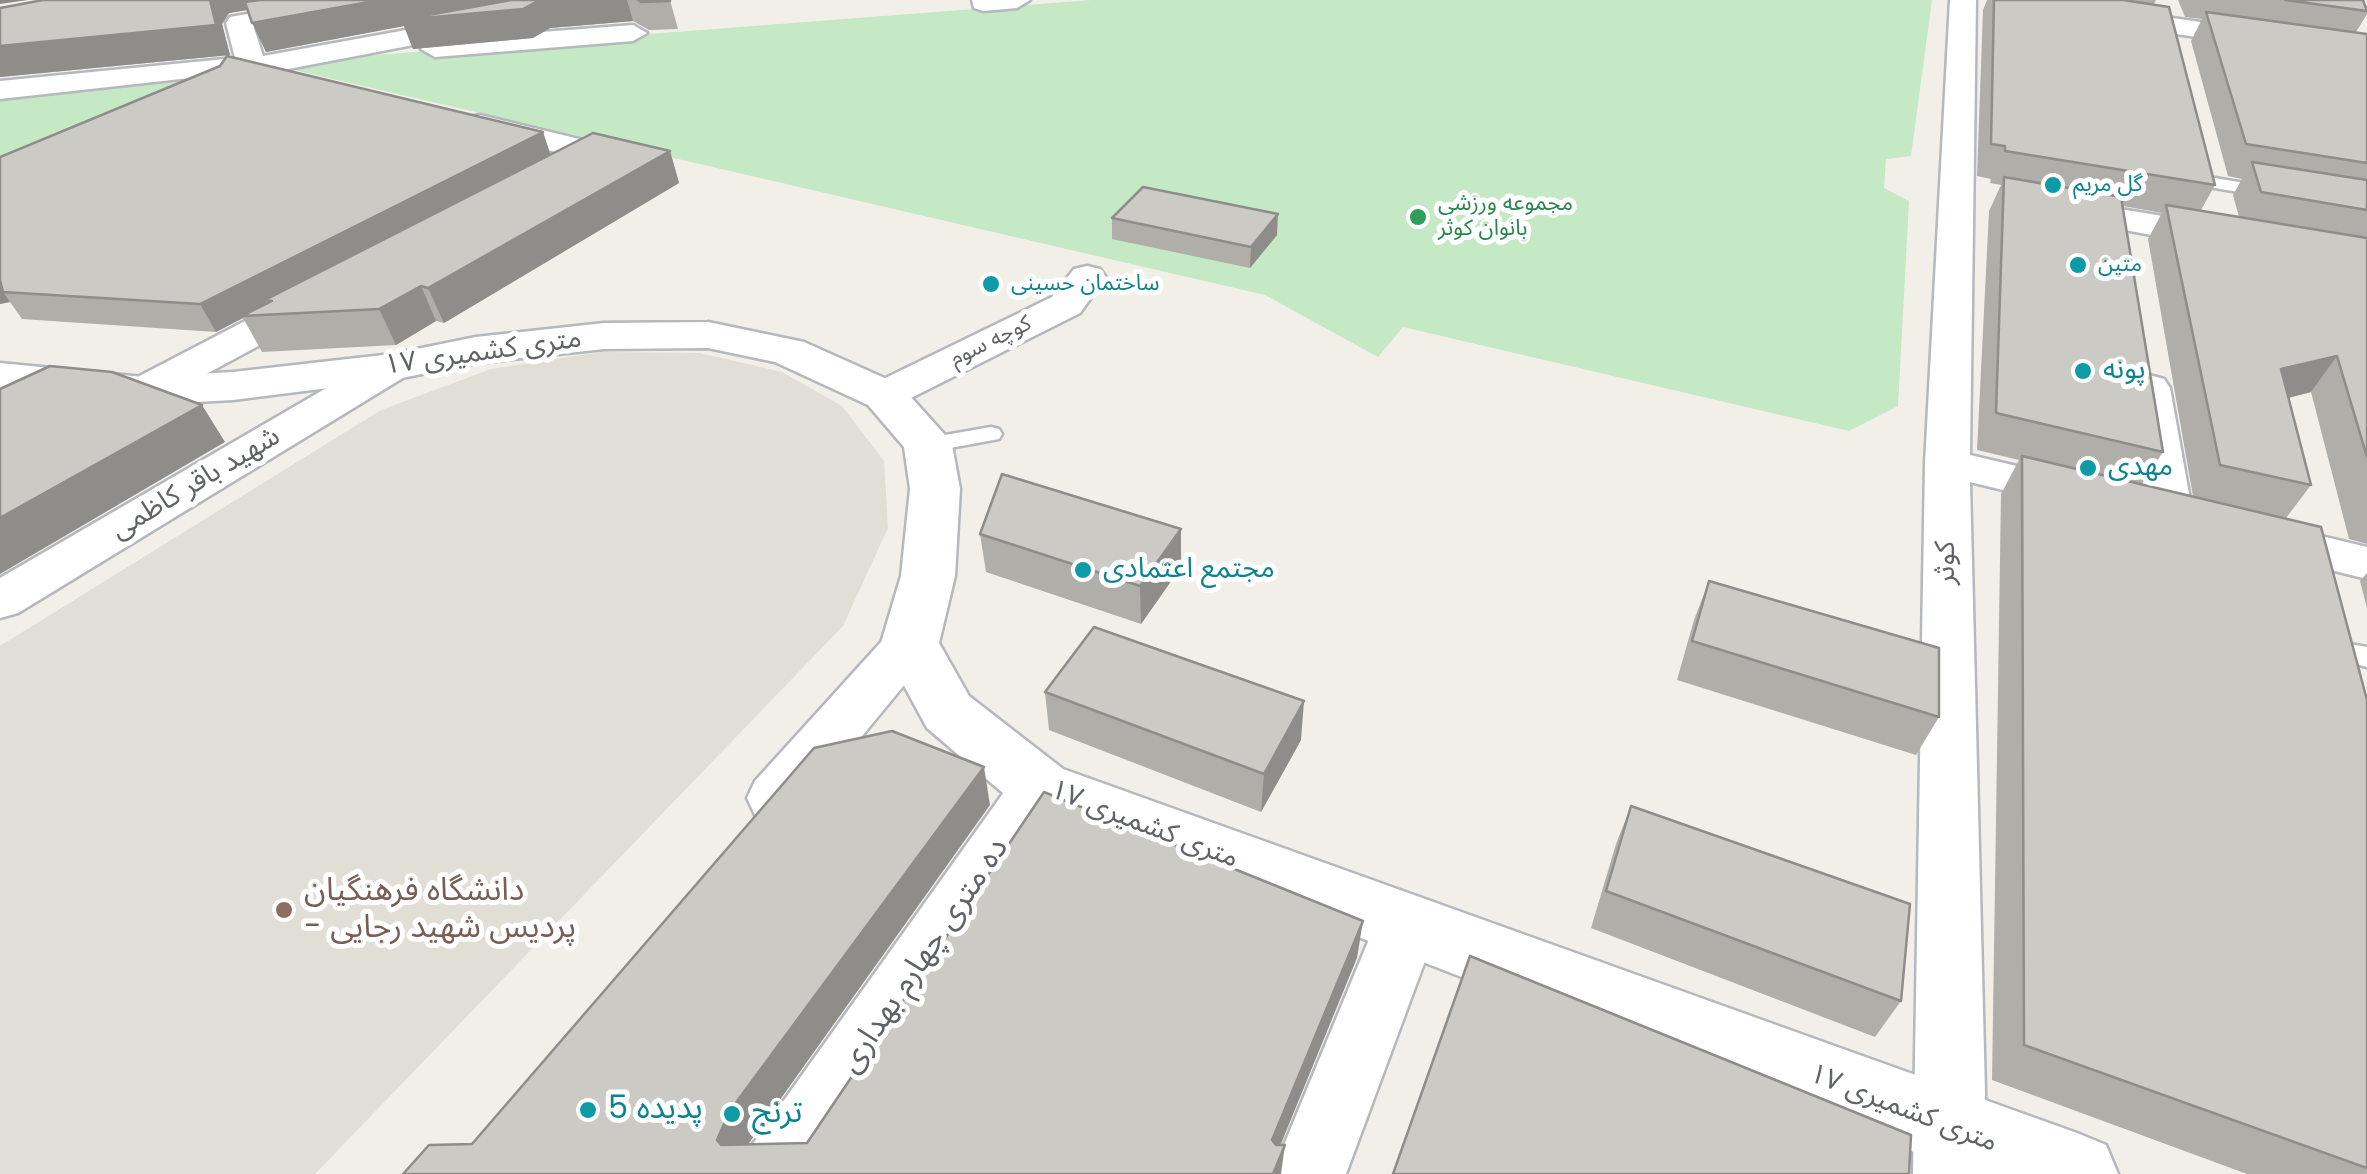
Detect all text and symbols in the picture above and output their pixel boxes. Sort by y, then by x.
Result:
place label: گل مریم [2073,172,2143,198]
marker: گل مریم [2042,174,2064,196]
place label: مجموعه ورزشی بانوان کوثر [1438,191,1573,242]
marker: مجموعه ورزشی بانوان کوثر [1407,206,1429,228]
place label: متین [2098,252,2142,278]
marker: متین [2067,254,2089,276]
place label: ساختمان حسینی [1011,271,1159,297]
marker: ساختمان حسینی [980,273,1002,295]
street label: کوچه سوم [946,311,1036,373]
street label: ۱۷ متری کشمیری [382,323,584,383]
place label: پونه [2103,354,2146,388]
marker: پونه [2072,360,2094,382]
street label: شهید باقر کاظمی [105,420,287,548]
place label: مهدی [2108,451,2173,485]
marker: مهدی [2077,457,2099,479]
street label: کوثر [1930,541,1964,585]
place label: مجتمع اعتمادی [1103,553,1275,587]
marker: مجتمع اعتمادی [1072,559,1094,581]
street label: ۱۷ متری کشمیری [1045,774,1243,876]
street label: ده متری چهارم بهداری [832,831,1018,1081]
place label: دانشگاه فرهنگیان - پردیس شهید رجایی [304,873,576,948]
marker: دانشگاه فرهنگیان - پردیس شهید رجایی [273,899,295,921]
street label: ۱۷ متری کشمیری [1804,1058,2002,1160]
place label: پدیده 5 [608,1091,703,1129]
place label: ترنج [752,1095,803,1133]
marker: پدیده 5 [577,1099,599,1121]
marker: ترنج [721,1103,743,1125]

